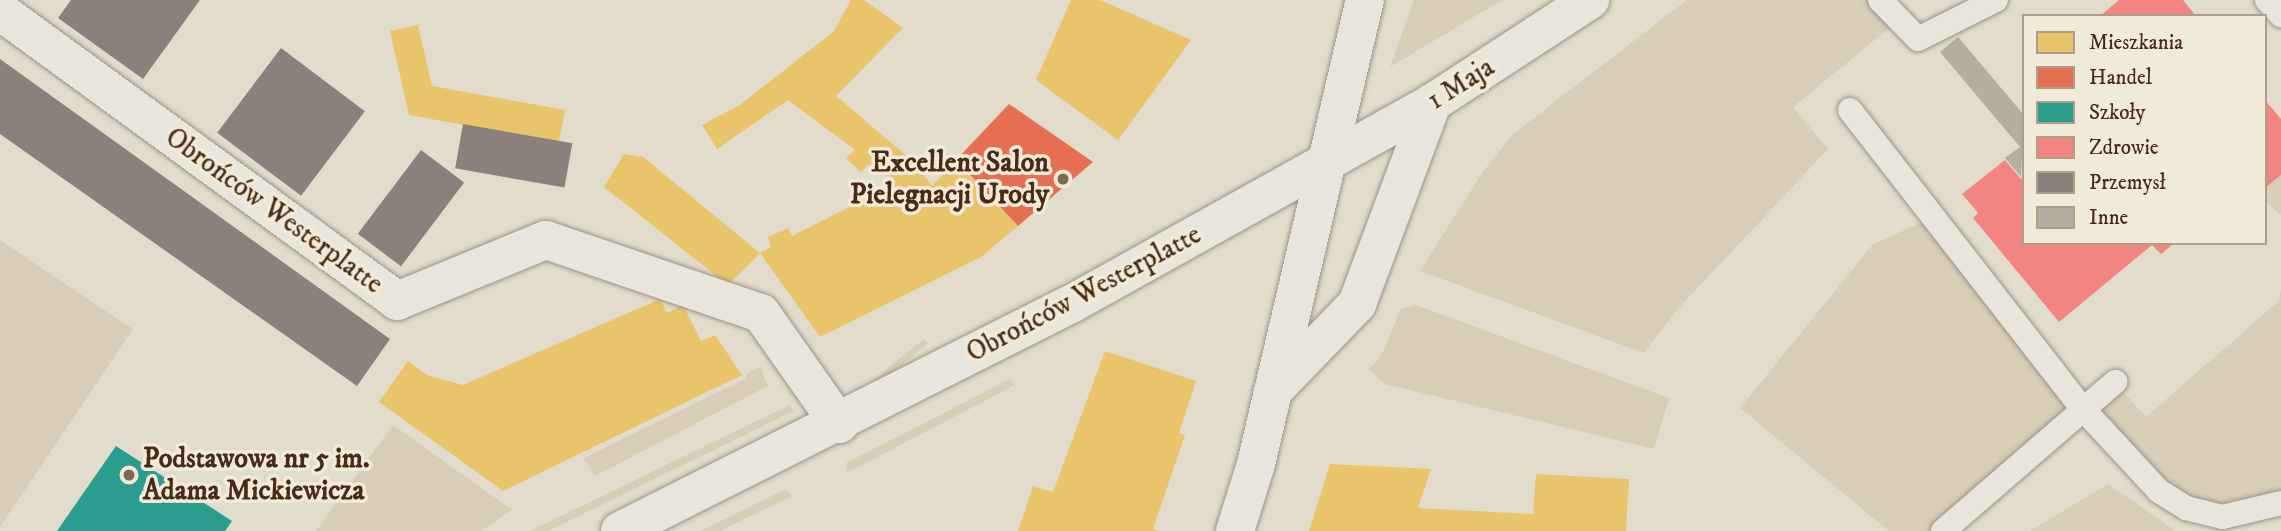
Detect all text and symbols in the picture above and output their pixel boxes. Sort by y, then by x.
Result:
legend [2022,14,2267,245]
text: Mieszkania [2089,30,2183,56]
street label: 1 Maja [1421,51,1501,117]
text: Handel [2089,65,2152,91]
text: Szkoły [2089,100,2145,126]
street label: Obrońców Westerplatte [159,121,389,301]
text: Zdrowie [2089,135,2159,161]
place label: Excellent Salon Pielegnacji Urody [850,146,1049,212]
text: Przemysł [2089,170,2166,196]
marker: Excellent Salon Pielegnacji Urody [1055,171,1071,187]
text: Inne [2089,205,2128,231]
street label: Obrońców Westerplatte [961,218,1207,370]
place label: Podstawowa nr 5 im. Adama Mickiewicza [143,442,370,508]
marker: Podstawowa nr 5 im. Adama Mickiewicza [121,467,137,483]

